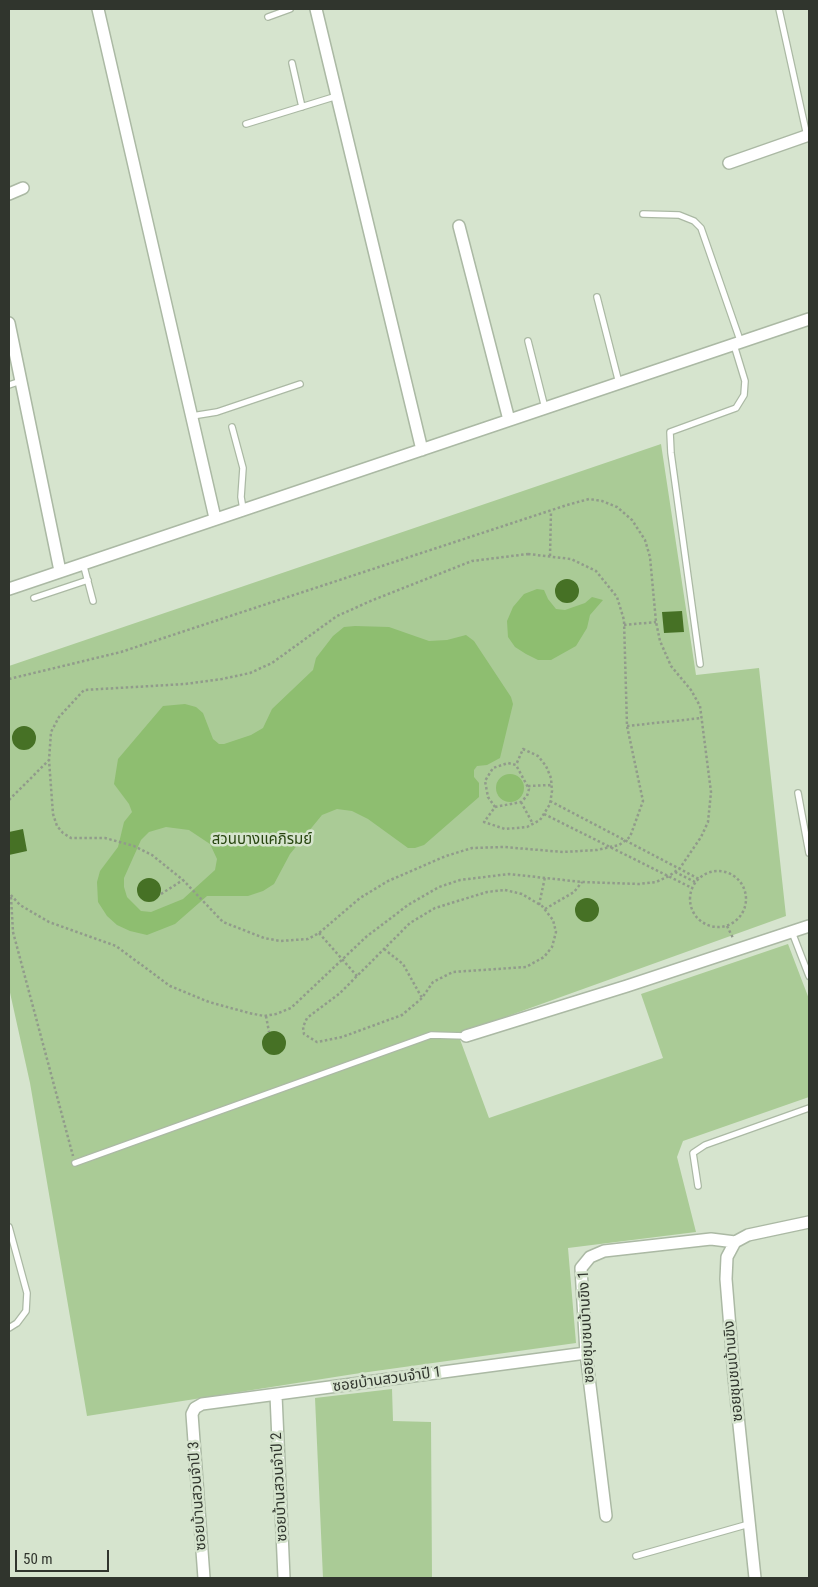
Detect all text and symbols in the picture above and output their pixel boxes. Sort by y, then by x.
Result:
park label: สวนบางแคภิรมย์ [212,831,312,849]
street label: ซอยชุมชนบ้านขิง 1 [575,1270,599,1384]
street label: ซอยชุมชนบ้านขิง [721,1320,747,1422]
street label: ซอยบ้านสวนจำปี 1 [332,1363,442,1397]
street label: ซอยบ้านสวนจำปี 2 [268,1432,292,1542]
street label: ซอยบ้านสวนจำปี 3 [185,1441,211,1551]
scale bar [18,1540,111,1572]
text: 50 m [23,1550,53,1568]

